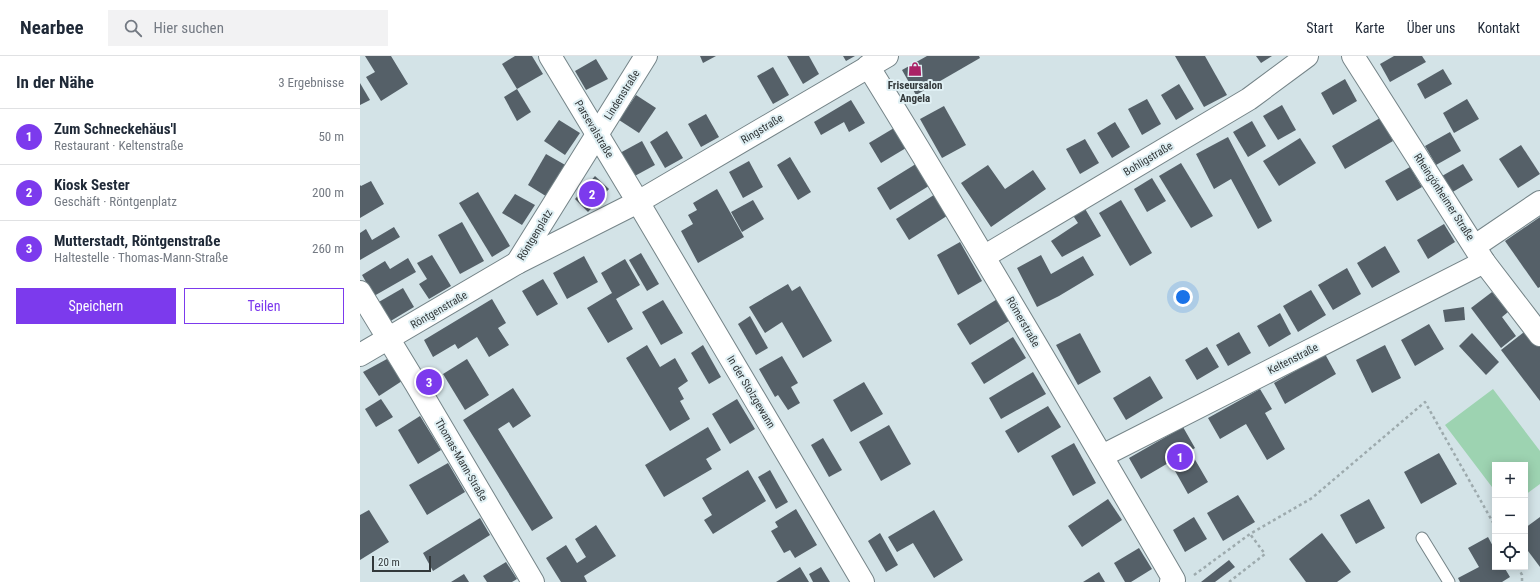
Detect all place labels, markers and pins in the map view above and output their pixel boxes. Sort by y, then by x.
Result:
shop icon: Friseursalon Angela [907,61,923,77]
place label: Friseursalon Angela [888,79,942,105]
pin: 2 [579,179,605,209]
pin: 3 [416,367,442,397]
pin: 1 [1167,442,1193,472]

